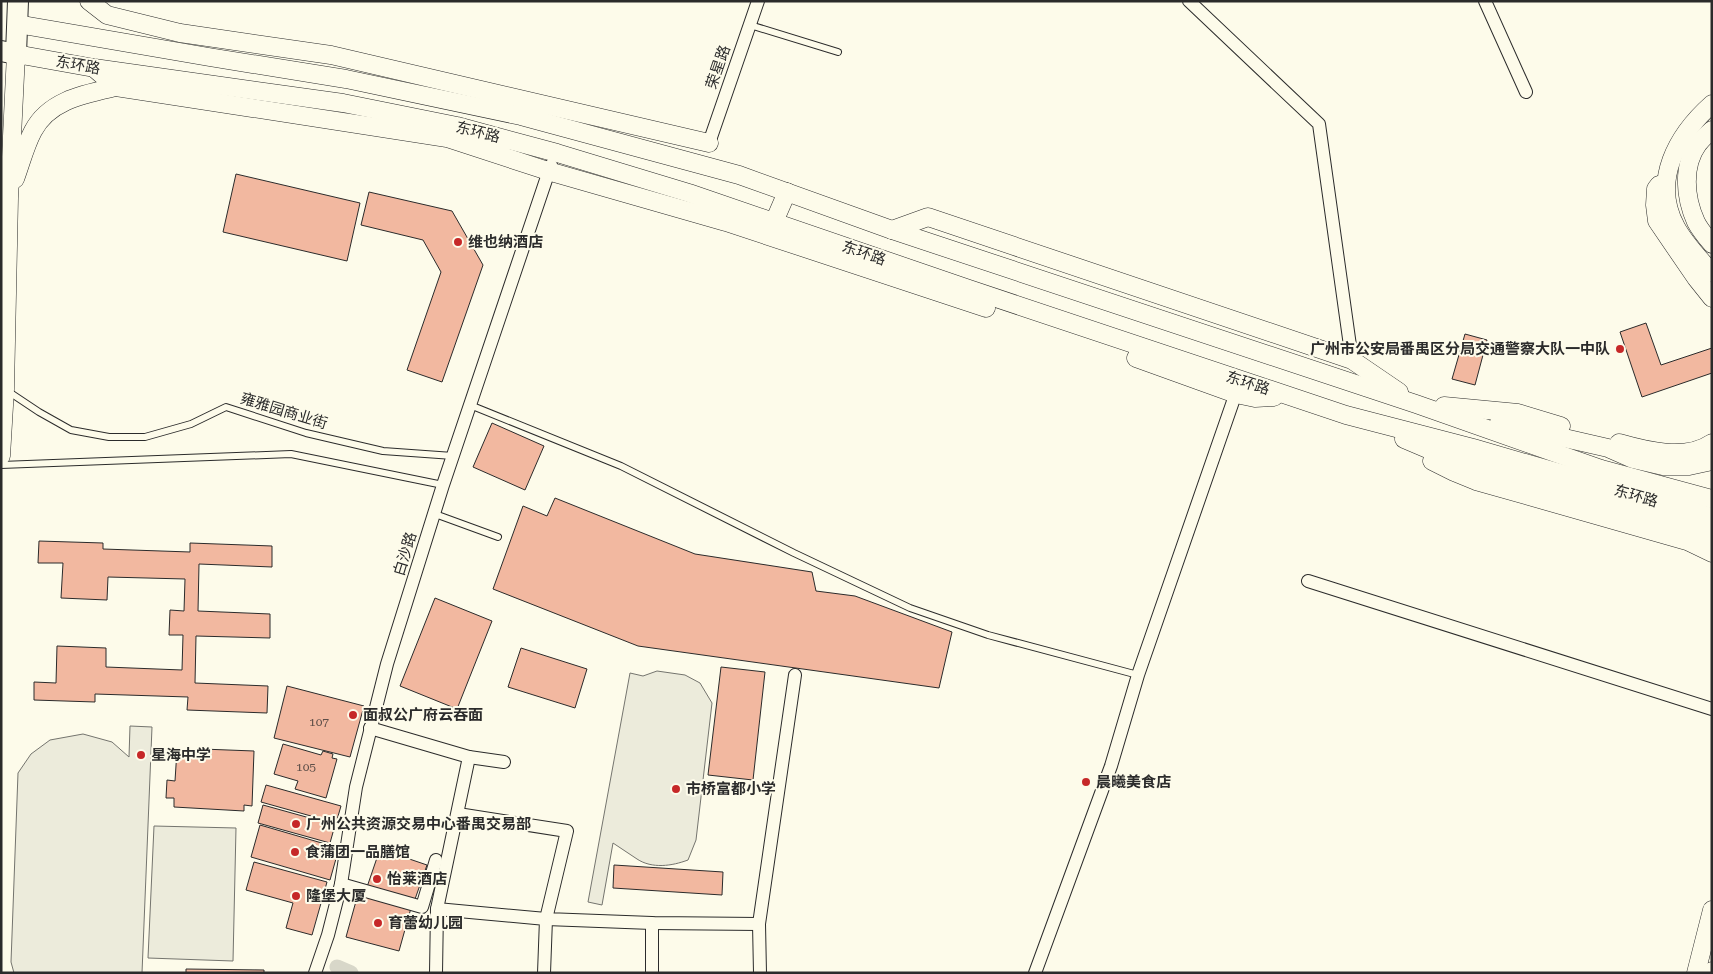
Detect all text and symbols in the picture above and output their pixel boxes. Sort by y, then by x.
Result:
street label: 荣星路 [702,43,734,91]
street label: 东环路 [54,52,102,78]
street label: 东环路 [454,118,502,146]
place label: 维也纳酒店 [468,233,543,251]
marker: 维也纳酒店 [452,236,464,248]
street label: 东环路 [840,237,888,269]
place label: 广州市公安局番禺区分局交通警察大队一中队 [1310,340,1610,358]
marker: 广州市公安局番禺区分局交通警察大队一中队 [1614,343,1626,355]
street label: 东环路 [1224,367,1272,399]
street label: 雍雅园商业街 [238,389,330,433]
street label: 东环路 [1612,481,1660,511]
street label: 白沙路 [390,530,420,578]
place label: 面叔公广府云吞面 [363,706,483,724]
marker: 面叔公广府云吞面 [347,709,359,721]
house number: 107 [309,715,329,729]
place label: 星海中学 [151,746,211,764]
marker: 星海中学 [135,749,147,761]
house number: 105 [296,760,316,774]
place label: 晨曦美食店 [1096,773,1171,791]
marker: 晨曦美食店 [1080,776,1092,788]
place label: 市桥富都小学 [686,780,776,798]
marker: 市桥富都小学 [670,783,682,795]
place label: 广州公共资源交易中心番禺交易部 [306,815,531,833]
marker: 广州公共资源交易中心番禺交易部 [290,818,302,830]
place label: 食蒲团一品膳馆 [305,843,410,861]
marker: 食蒲团一品膳馆 [289,846,301,858]
place label: 怡莱酒店 [387,870,447,888]
marker: 怡莱酒店 [371,873,383,885]
place label: 隆堡大厦 [306,887,366,905]
marker: 隆堡大厦 [290,890,302,902]
place label: 育蕾幼儿园 [388,914,463,932]
marker: 育蕾幼儿园 [372,917,384,929]

